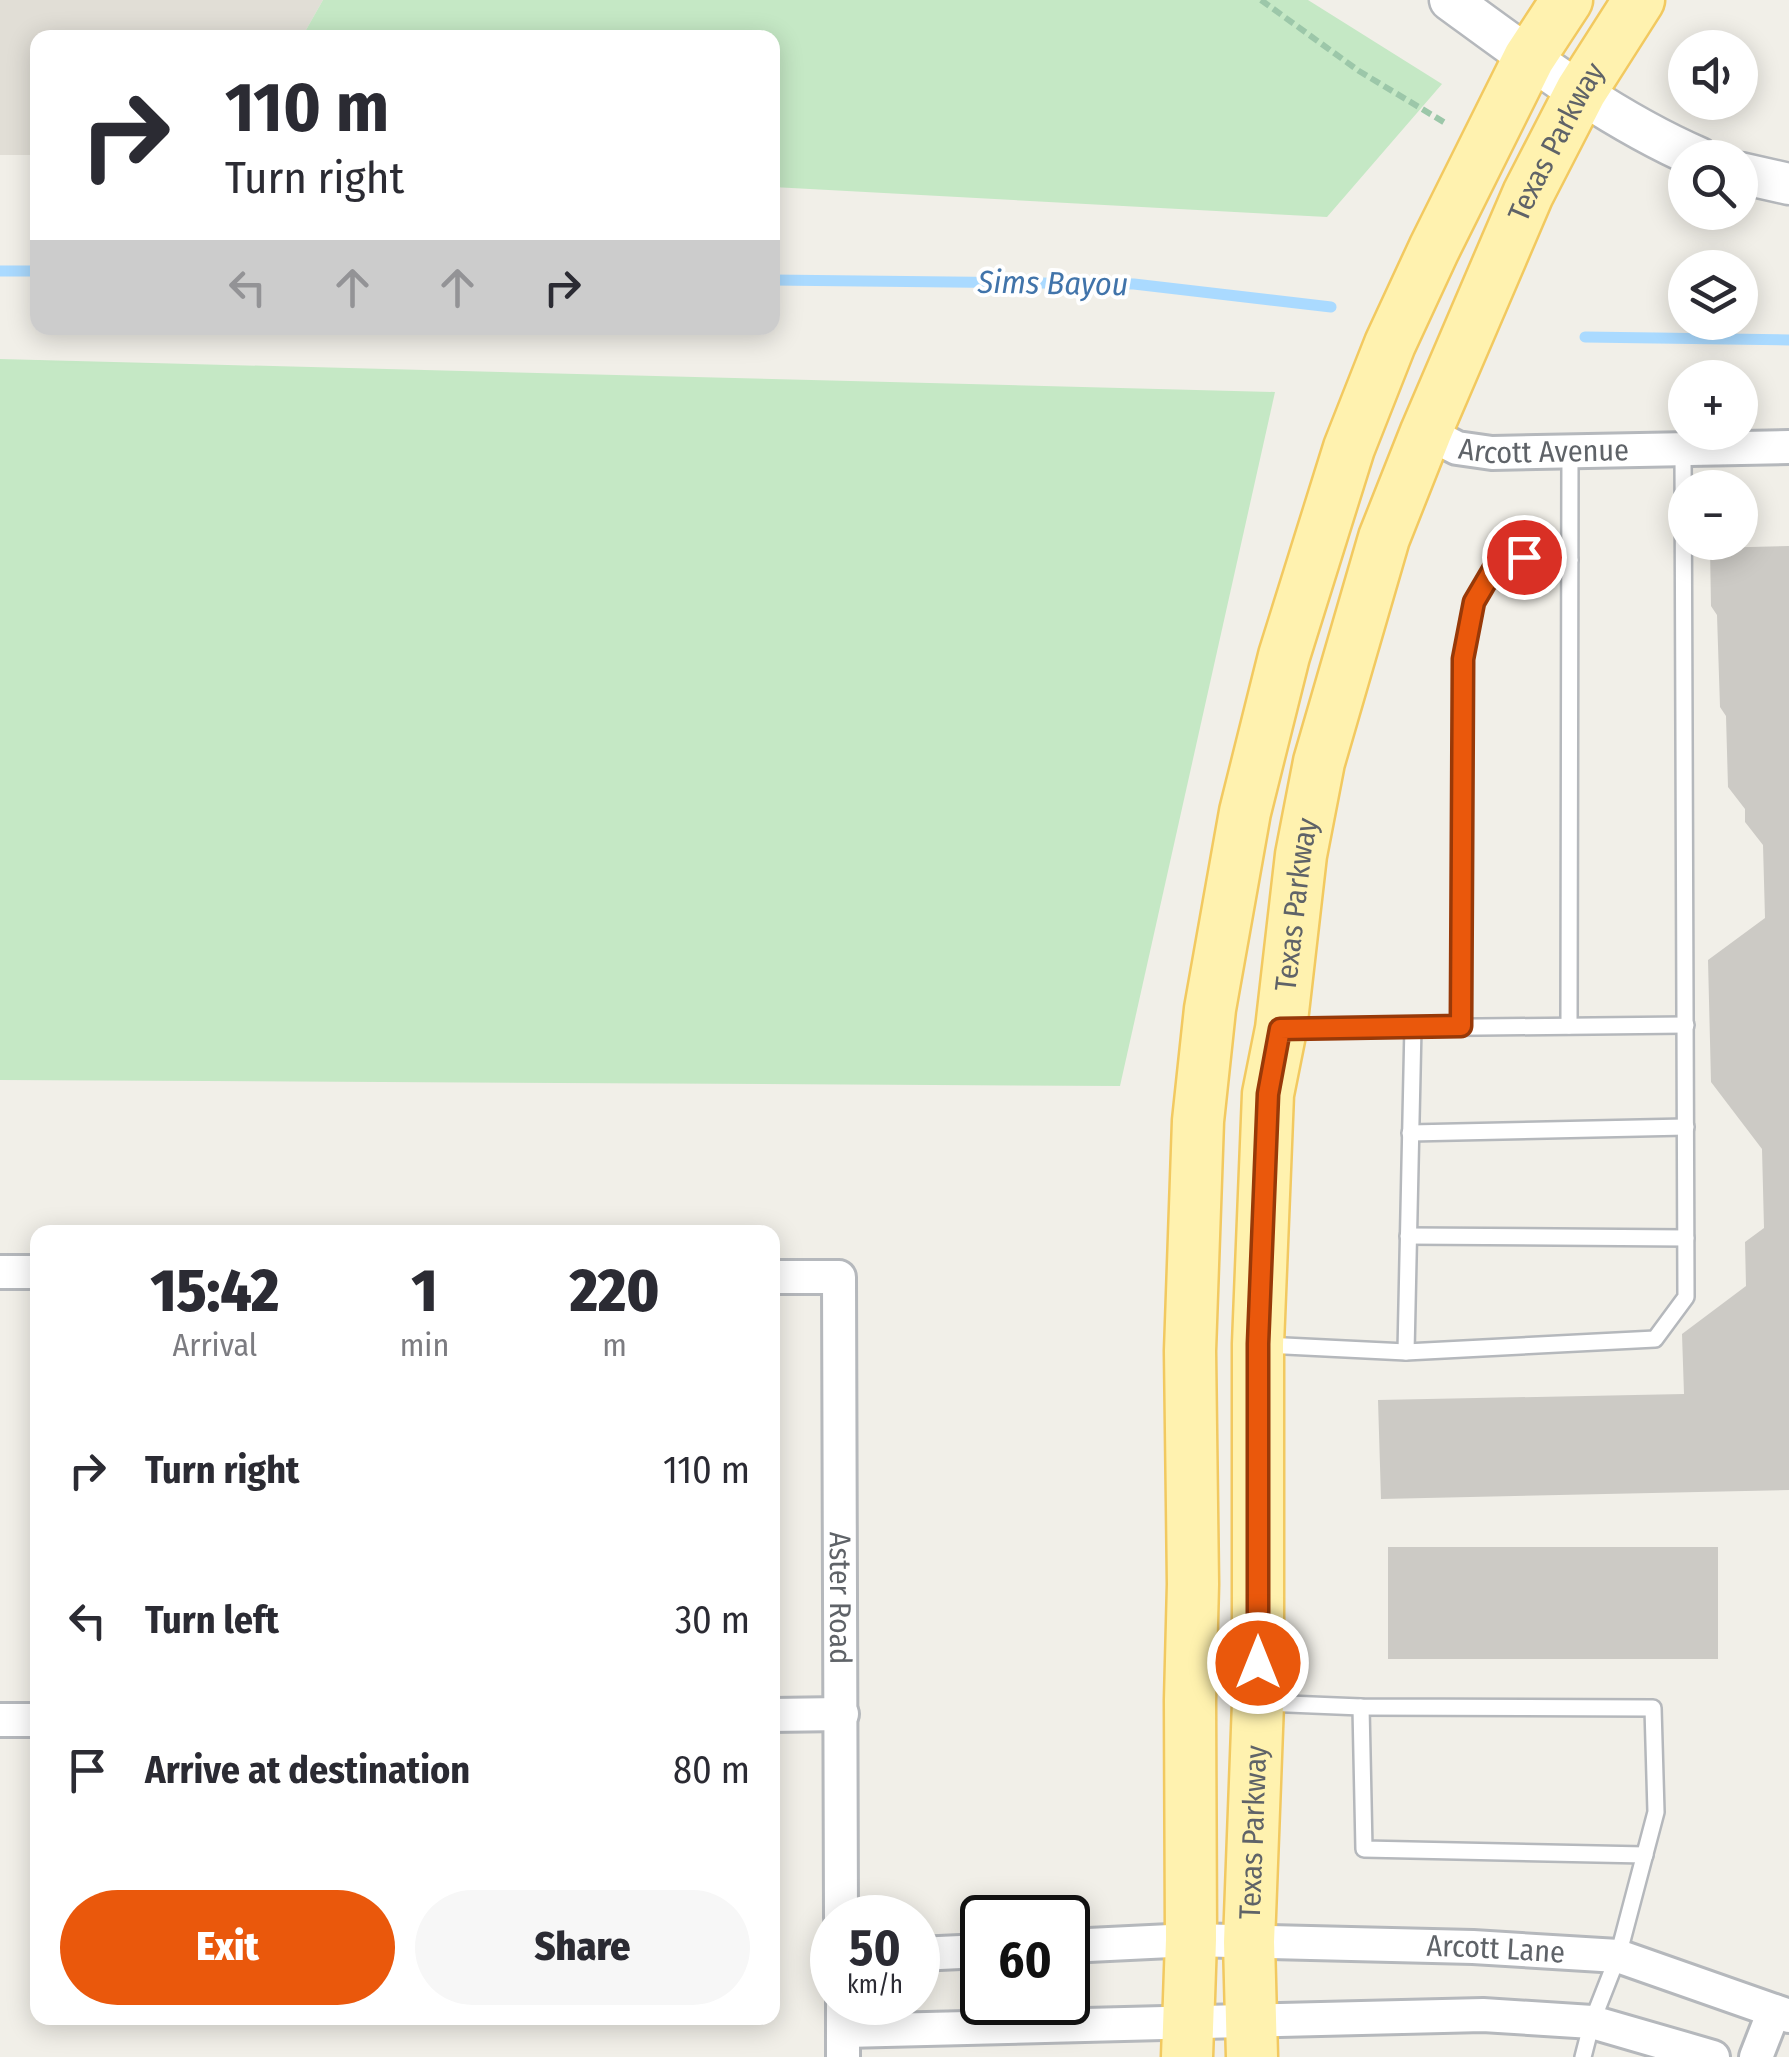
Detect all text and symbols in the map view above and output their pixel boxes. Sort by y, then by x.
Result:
map controls [1668,30,1758,560]
button: sound [1668,30,1758,120]
street label: Texas Parkway [1500,55,1613,227]
text: 110 m [225,66,389,150]
icon: right [60,70,190,200]
button: search [1668,140,1758,230]
text: Turn right [225,151,404,205]
button: layers [1668,250,1758,340]
icon: left [220,260,275,315]
icon: ahead [325,260,380,315]
icon: ahead [430,260,485,315]
icon: right [535,260,590,315]
water label: Sims Bayou [976,263,1129,303]
button: + [1668,360,1758,450]
street label: Arcott Avenue [1456,430,1629,472]
button: − [1668,470,1758,560]
pin [1482,515,1567,600]
icon: arrive [1497,530,1552,585]
street label: Texas Parkway [1267,814,1326,993]
text: 15:42 [151,1255,279,1327]
text: 1 [411,1255,437,1327]
text: 220 [570,1255,659,1327]
text: Arrival [172,1326,257,1364]
text: min [400,1326,449,1364]
text: m [602,1326,627,1364]
icon: right [60,1443,115,1498]
text: Turn right [145,1447,299,1493]
text: 110 m [663,1447,750,1493]
street label: Aster Road [822,1532,858,1664]
icon: left [60,1593,115,1648]
text: Turn left [145,1597,279,1643]
text: 30 m [675,1597,750,1643]
position arrow [1206,1611,1310,1715]
icon: arrive [60,1743,115,1798]
street label: Texas Parkway [1232,1744,1274,1920]
text: Arrive at destination [145,1747,470,1793]
text: 80 m [673,1747,750,1793]
button: Exit [60,1890,395,2005]
button: Share [415,1890,750,2005]
speed limit sign: 60 [960,1895,1090,2025]
text: 50 [849,1918,901,1978]
street label: Arcott Lane [1426,1928,1566,1971]
text: km/h [847,1970,903,2000]

